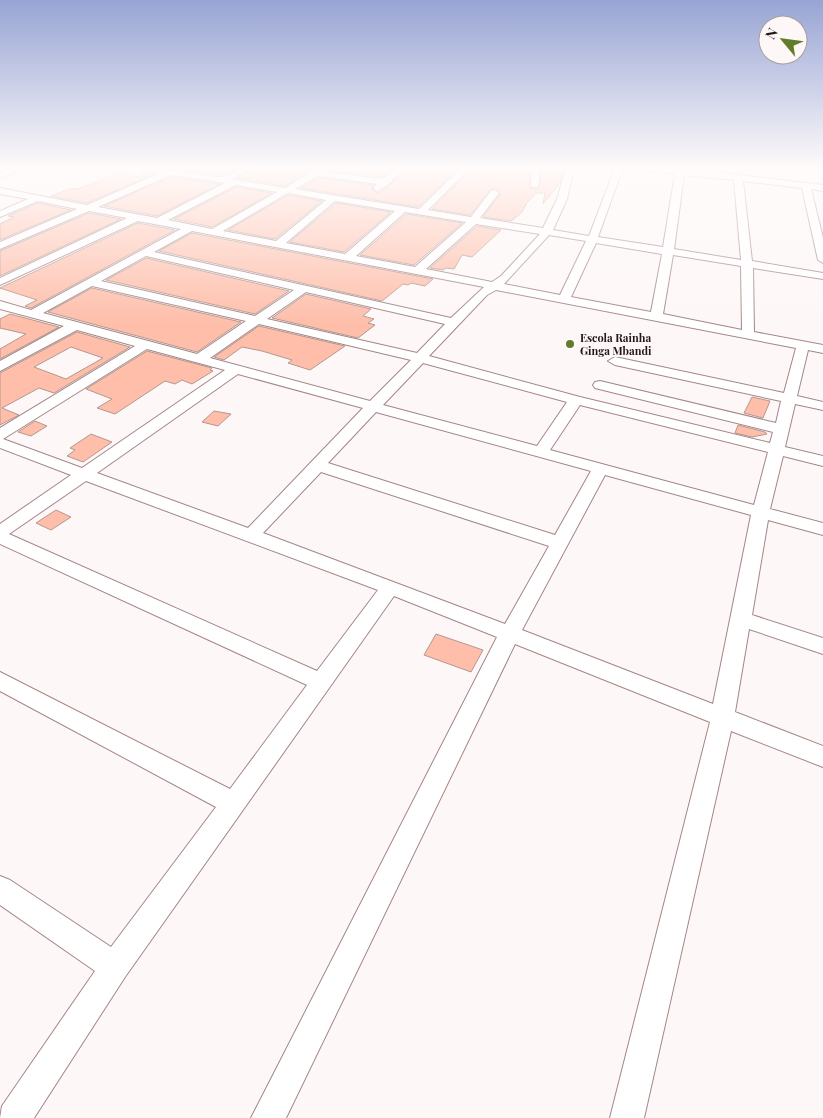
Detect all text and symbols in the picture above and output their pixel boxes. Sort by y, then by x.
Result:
north arrow [758,15,808,65]
text: N [760,24,782,42]
place label: Escola Rainha Ginga Mbandi [580,330,652,358]
marker: Escola Rainha Ginga Mbandi [564,338,576,350]

